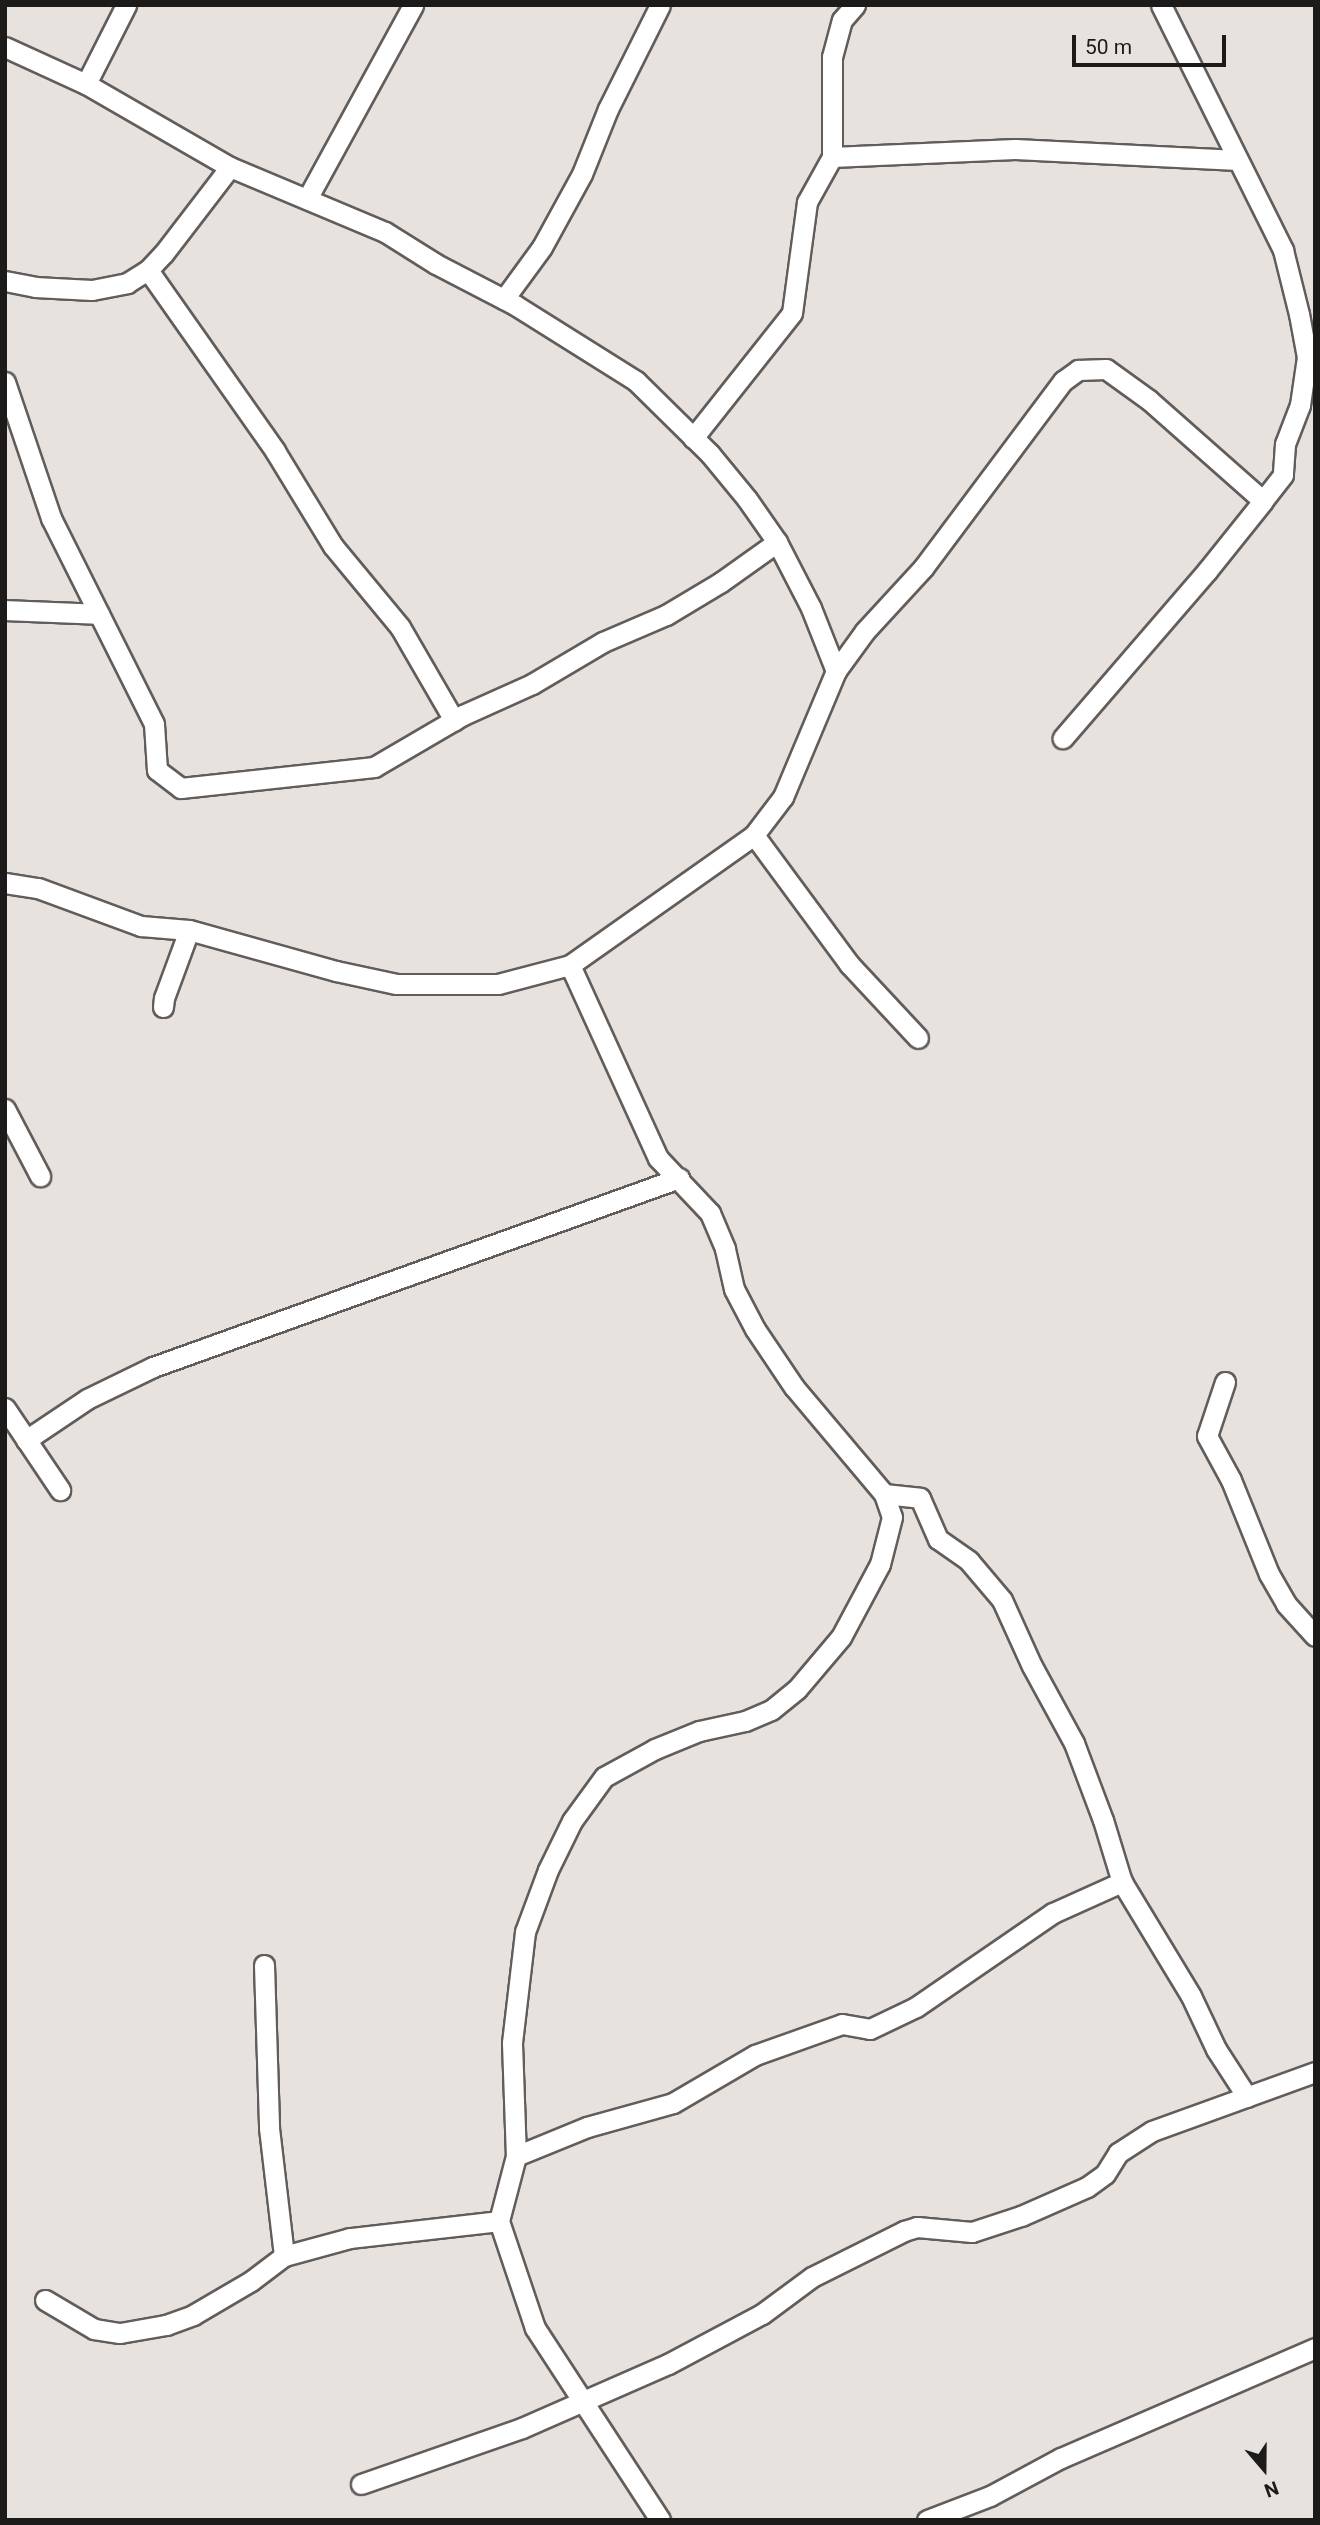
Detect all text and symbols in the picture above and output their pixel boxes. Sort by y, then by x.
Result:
scale bar [1075,21,1229,65]
text: 50 m [1085,35,1132,59]
north arrow [1229,2434,1299,2504]
text: N [1261,2476,1282,2502]

